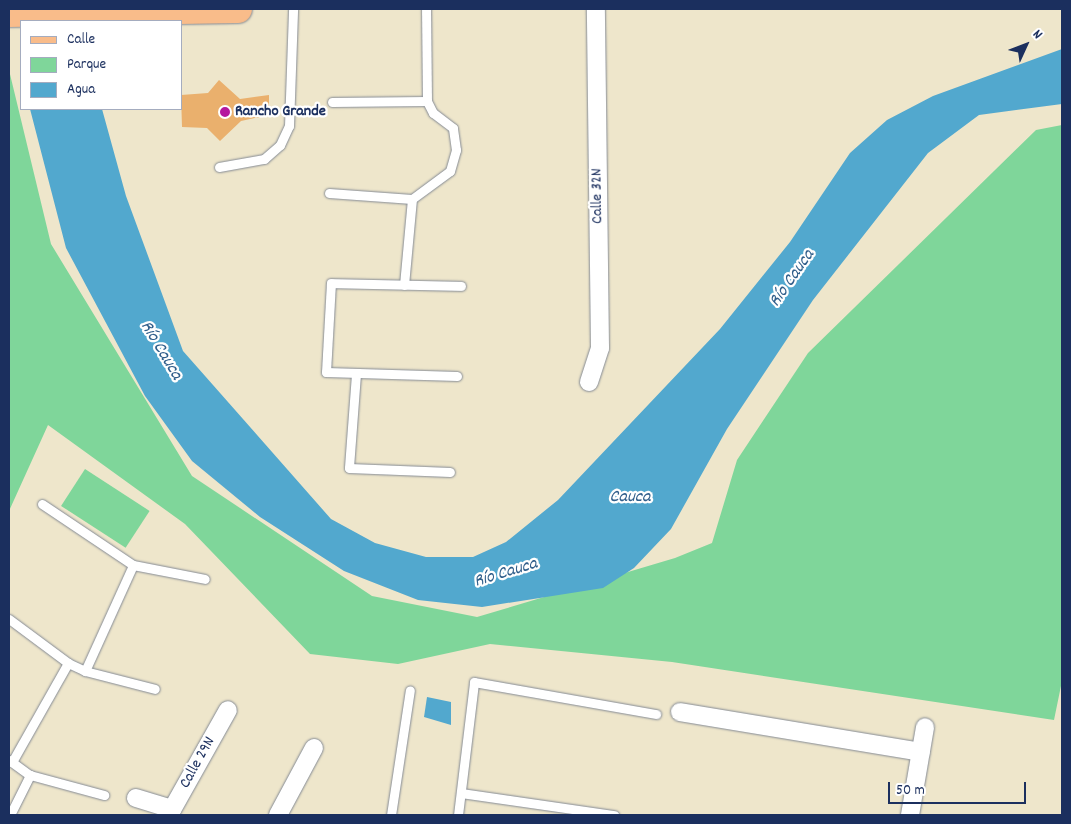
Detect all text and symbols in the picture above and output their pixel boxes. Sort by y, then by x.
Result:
legend [20,20,182,110]
north arrow [1001,20,1051,70]
text: N [1027,25,1047,44]
text: Calle [67,29,95,51]
text: Parque [67,54,106,76]
text: Agua [67,79,95,101]
place label: Rancho Grande [235,102,326,122]
marker: Rancho Grande [219,106,231,118]
street label: Calle 32N [588,168,608,224]
water label: Río Cauca [766,246,820,312]
water label: Río Cauca [134,318,186,384]
water label: Cauca [610,487,650,509]
water label: Río Cauca [472,554,540,594]
street label: Calle 29N [176,734,220,792]
scale bar [891,772,1028,804]
text: 50 m [896,780,925,802]

